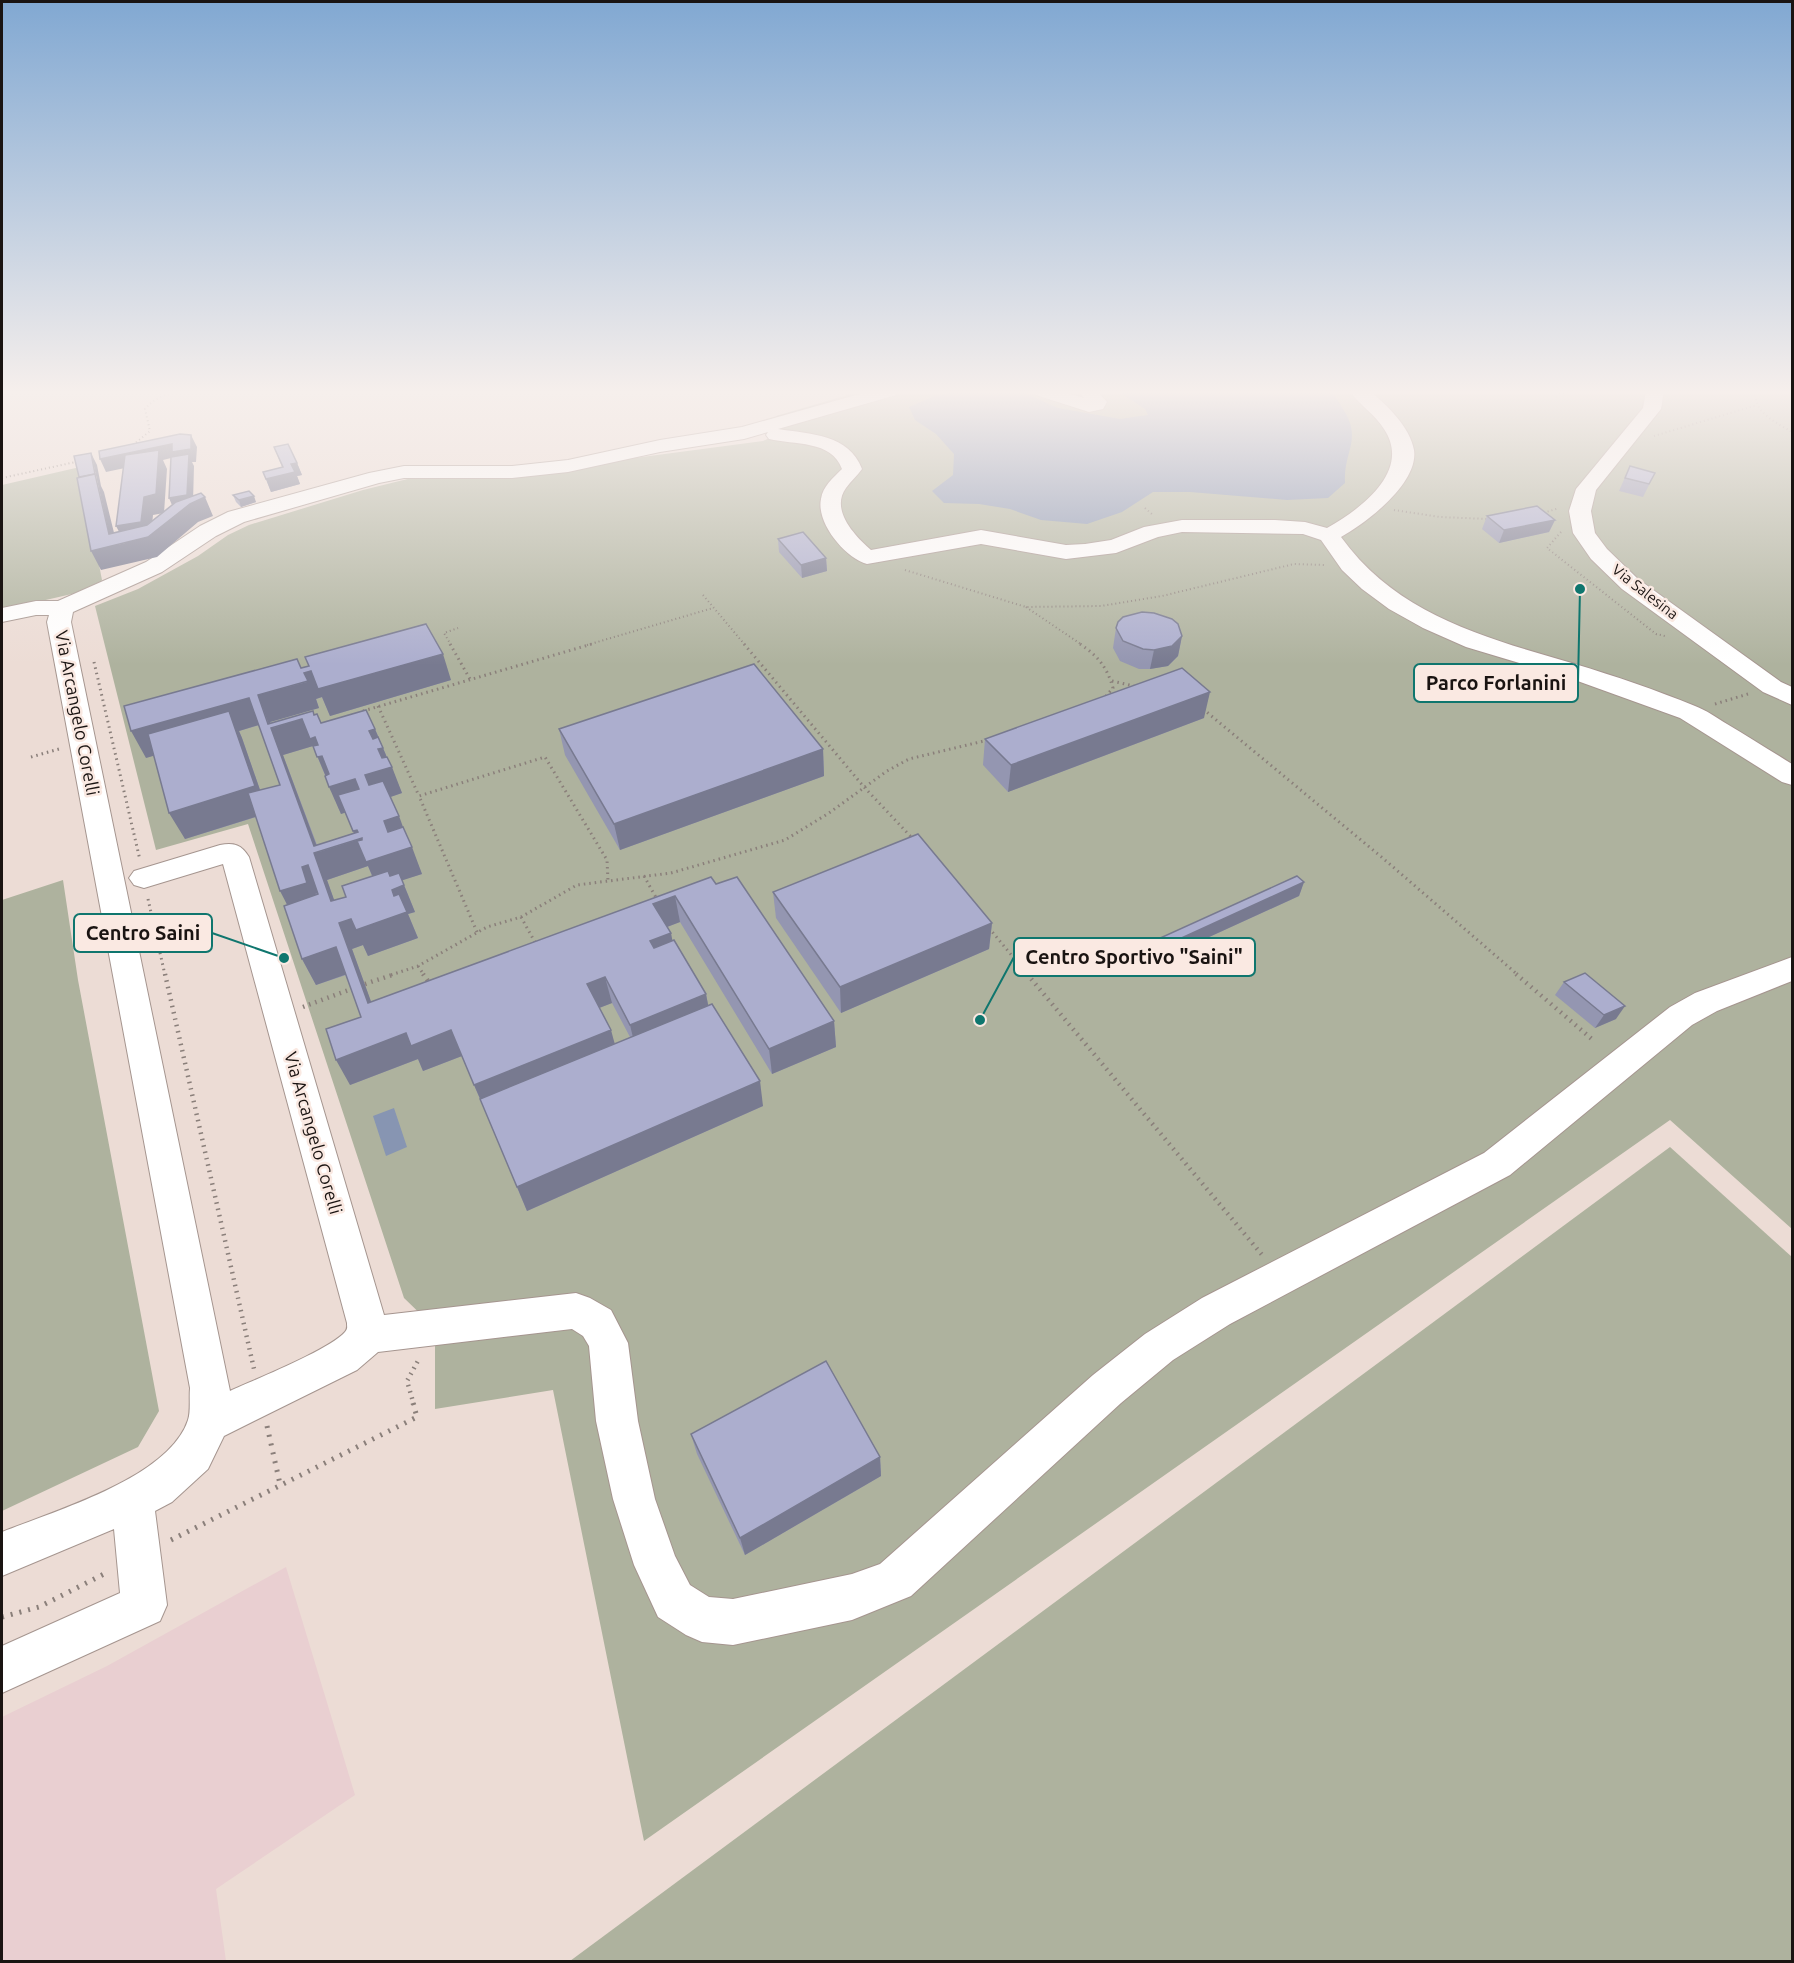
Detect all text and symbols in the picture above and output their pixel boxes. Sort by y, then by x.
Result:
street label: Via Salesina [1609,561,1682,623]
street label: Via Arcangelo Corelli [52,629,104,797]
callout: Parco Forlanini [1414,664,1578,702]
text: Parco Forlanini [1426,671,1566,694]
callout: Centro Saini [74,914,212,952]
text: Centro Saini [86,921,200,944]
callout: Centro Sportivo "Saini" [1014,938,1255,976]
text: Centro Sportivo "Saini" [1025,945,1243,968]
street label: Via Arcangelo Corelli [281,1049,347,1216]

